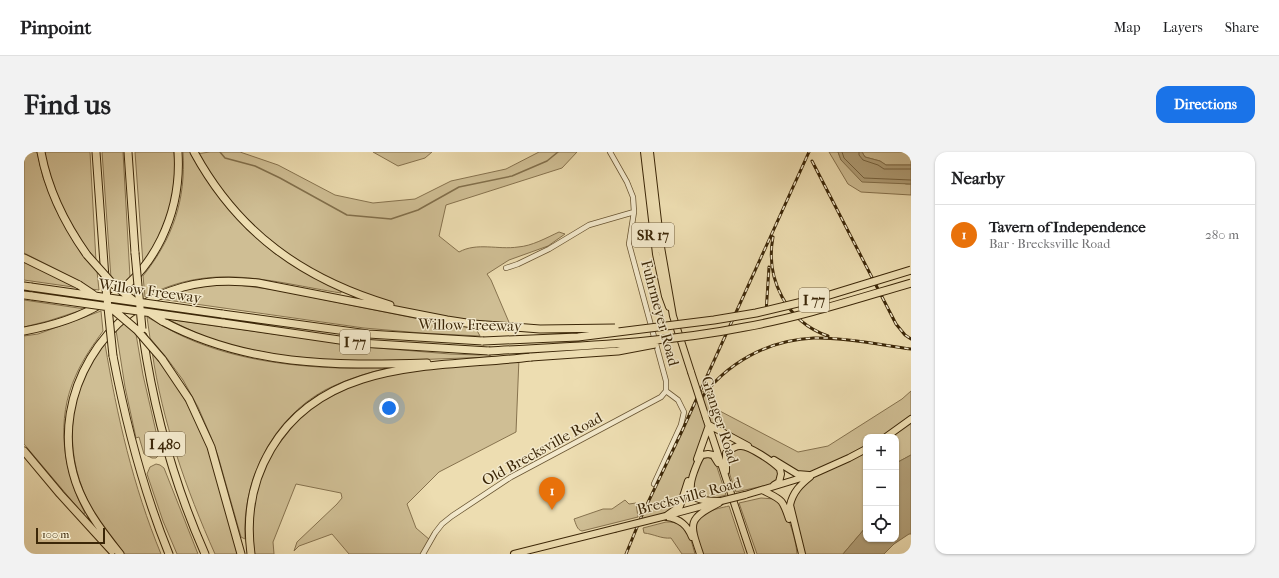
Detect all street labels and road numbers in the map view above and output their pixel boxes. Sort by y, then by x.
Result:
road number: SR 17 [632,223,674,247]
street label: Fuhrmeyer Road [637,258,683,369]
street label: Willow Freeway [96,275,204,307]
road number: I 77 [799,288,829,312]
street label: Willow Freeway [417,315,523,335]
road number: I 77 [340,330,370,354]
street label: Granger Road [697,374,743,467]
street label: Old Brecksville Road [479,408,606,490]
road number: I 480 [145,432,185,456]
street label: Brecksville Road [635,473,744,519]

